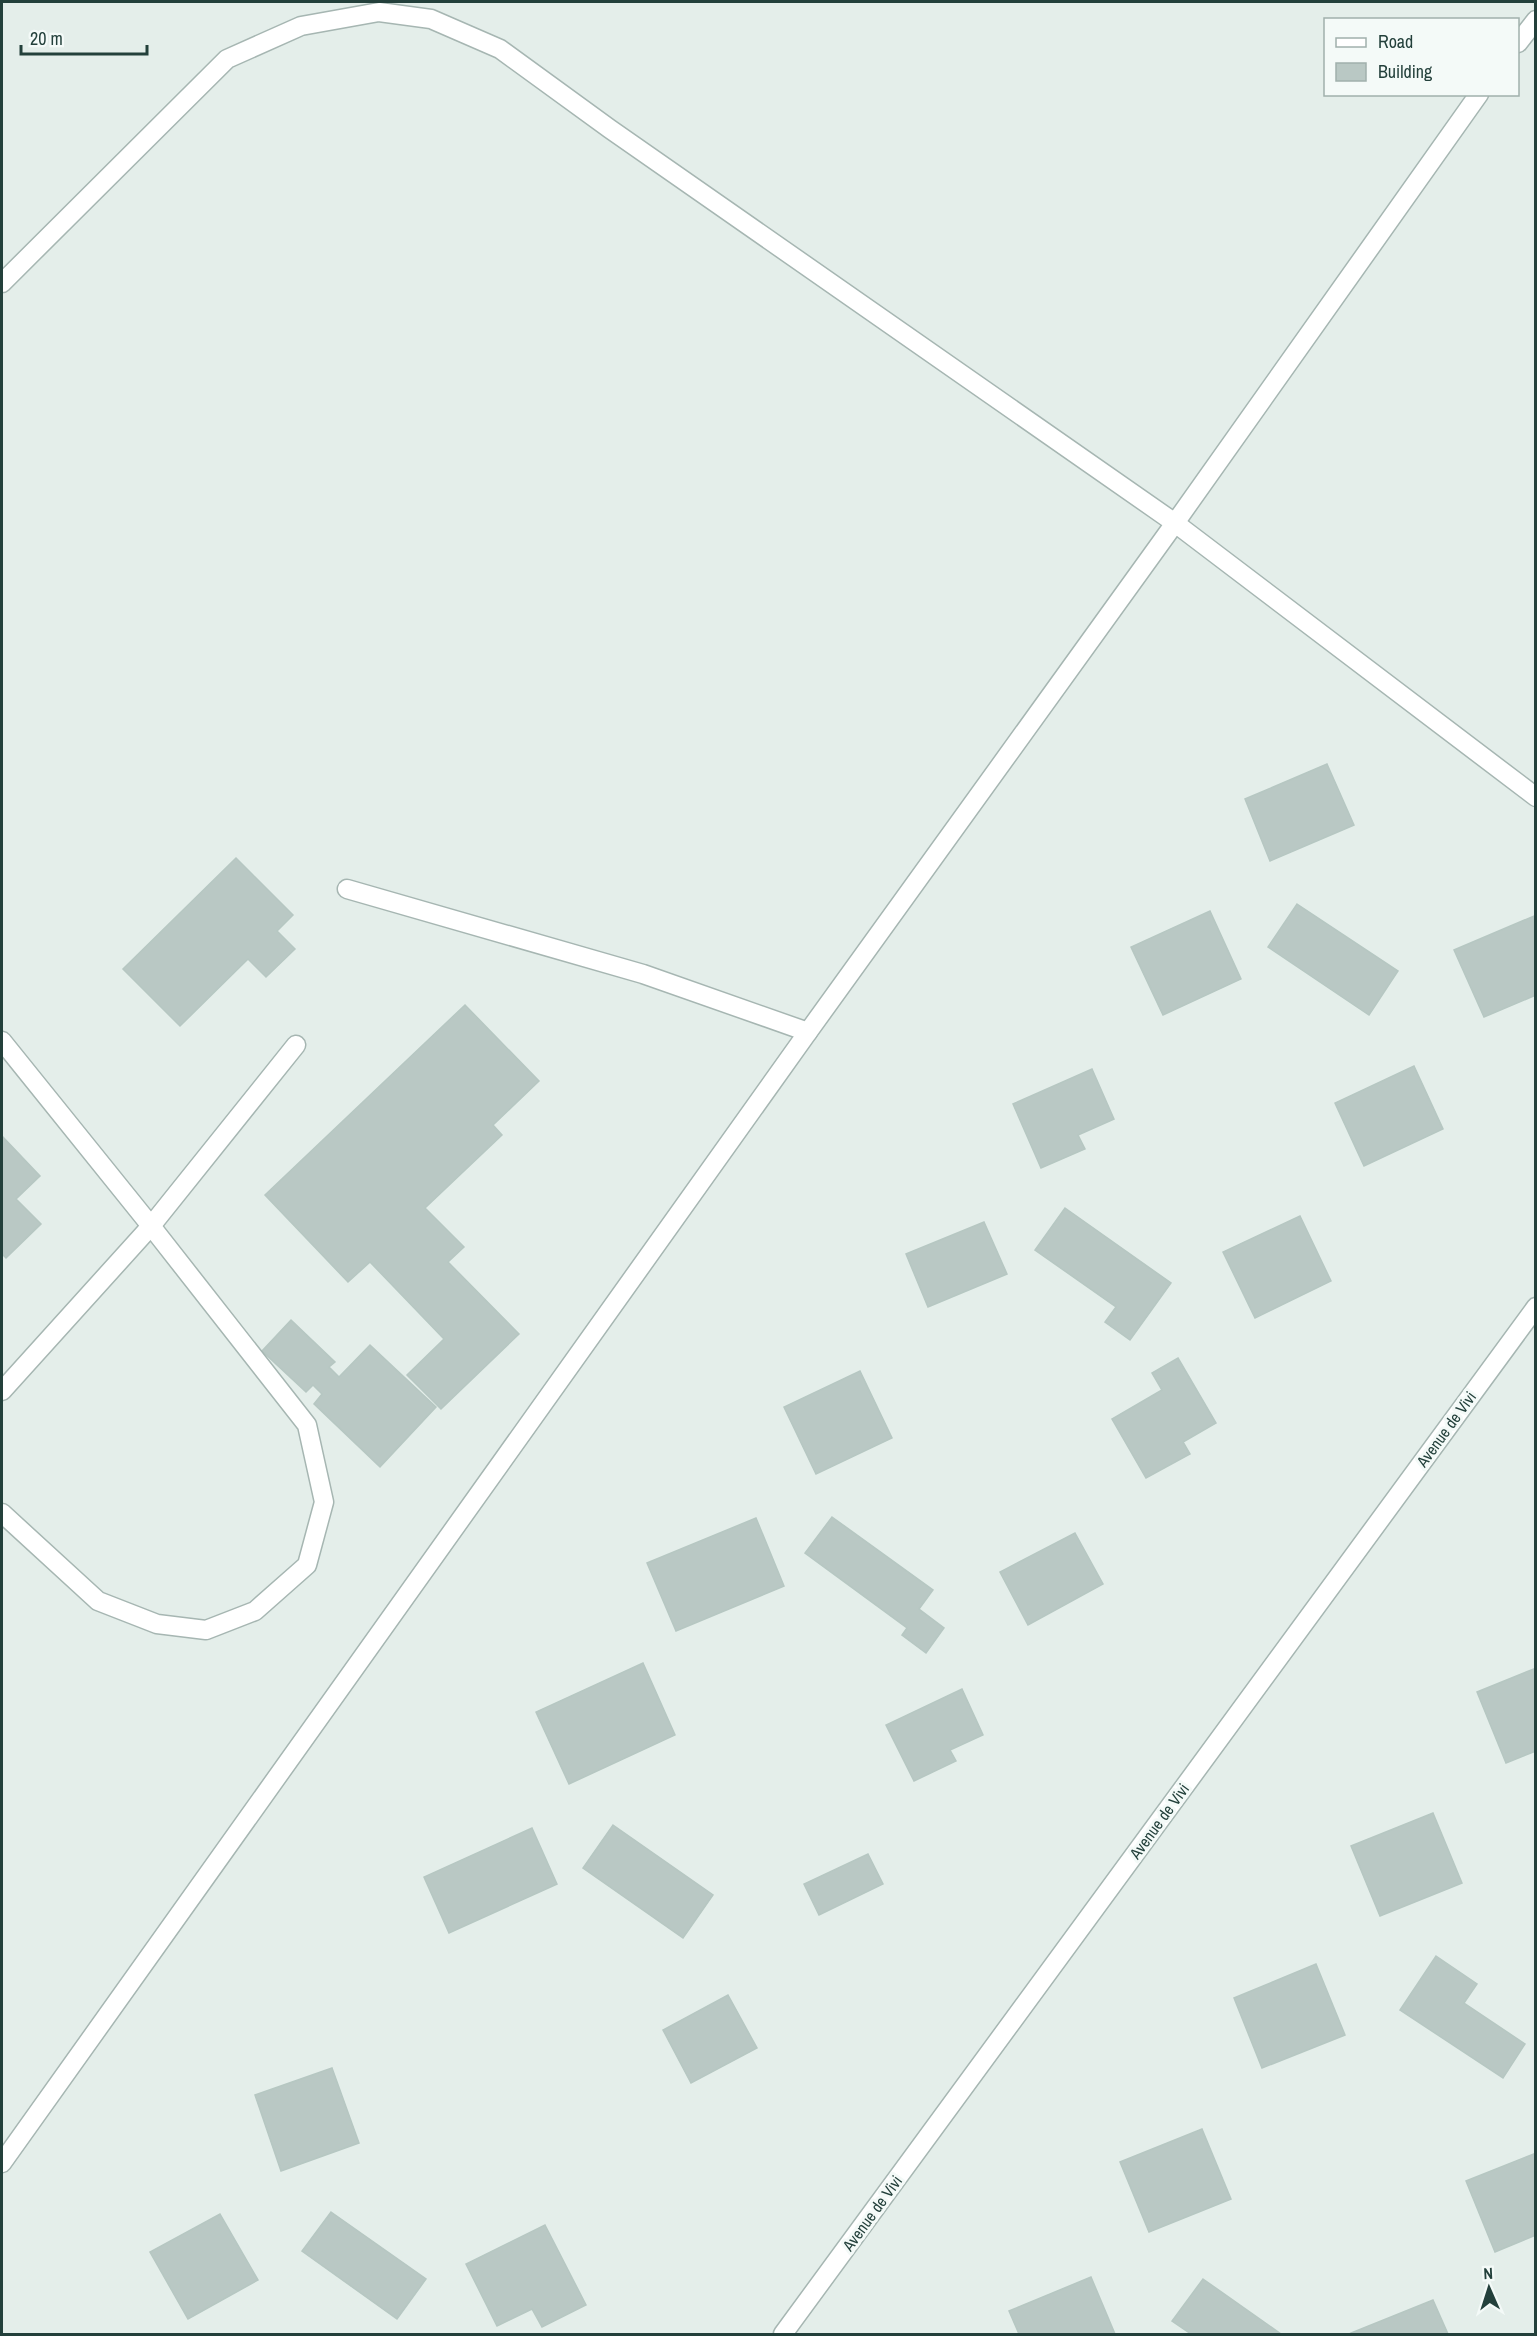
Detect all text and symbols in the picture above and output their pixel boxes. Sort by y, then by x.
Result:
scale bar [21,18,147,56]
legend [1324,18,1519,96]
text: 20 m [30,26,63,51]
text: Road [1378,29,1413,54]
text: Building [1378,59,1433,84]
street label: Avenue de Vivi [1410,1387,1481,1472]
street label: Avenue de Vivi [1123,1779,1194,1864]
street label: Avenue de Vivi [836,2171,907,2256]
north arrow [1459,2258,1519,2318]
text: N [1483,2262,1494,2284]

